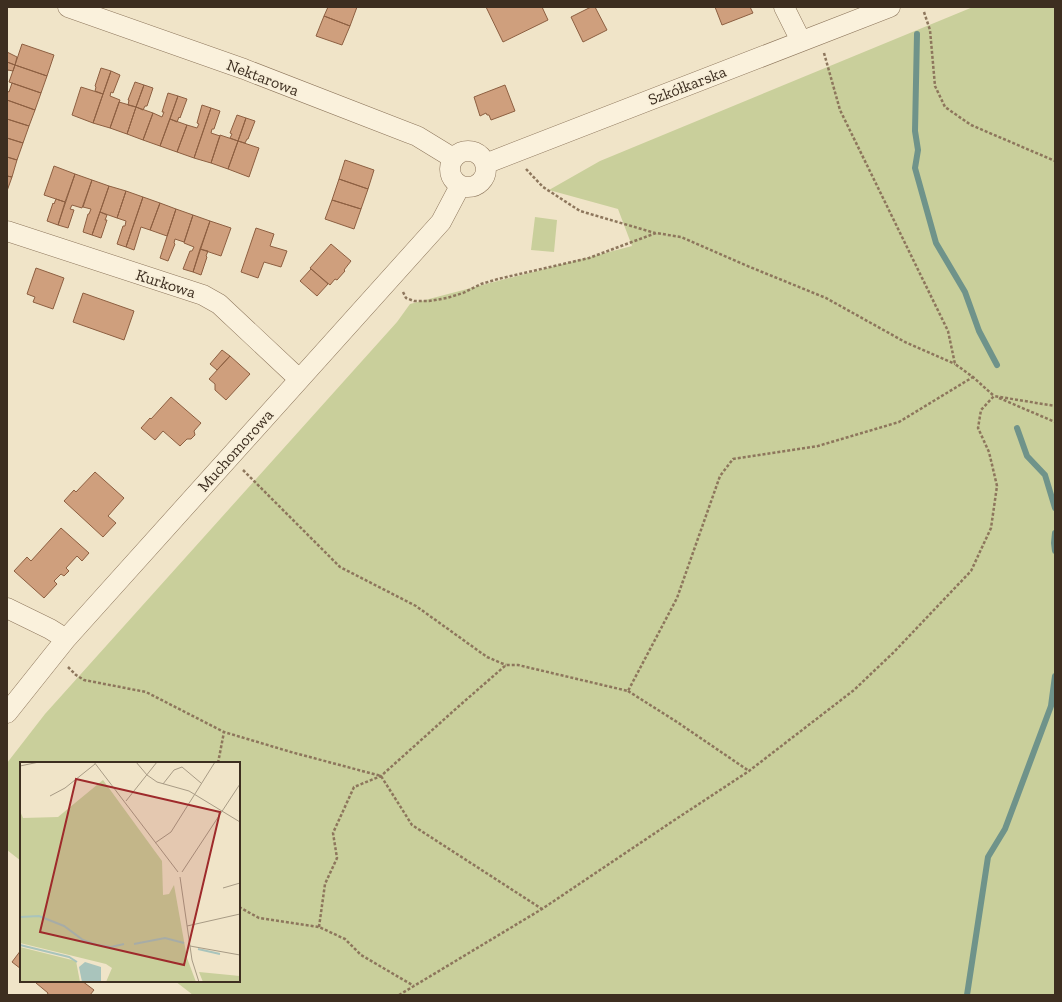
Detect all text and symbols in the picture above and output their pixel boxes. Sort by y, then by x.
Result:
street label: Nektarowa [224,55,302,100]
street label: Szkółkarska [645,62,729,109]
street label: Kurkowa [134,265,198,302]
street label: Muchomorowa [193,405,277,495]
inset map [20,762,240,982]

